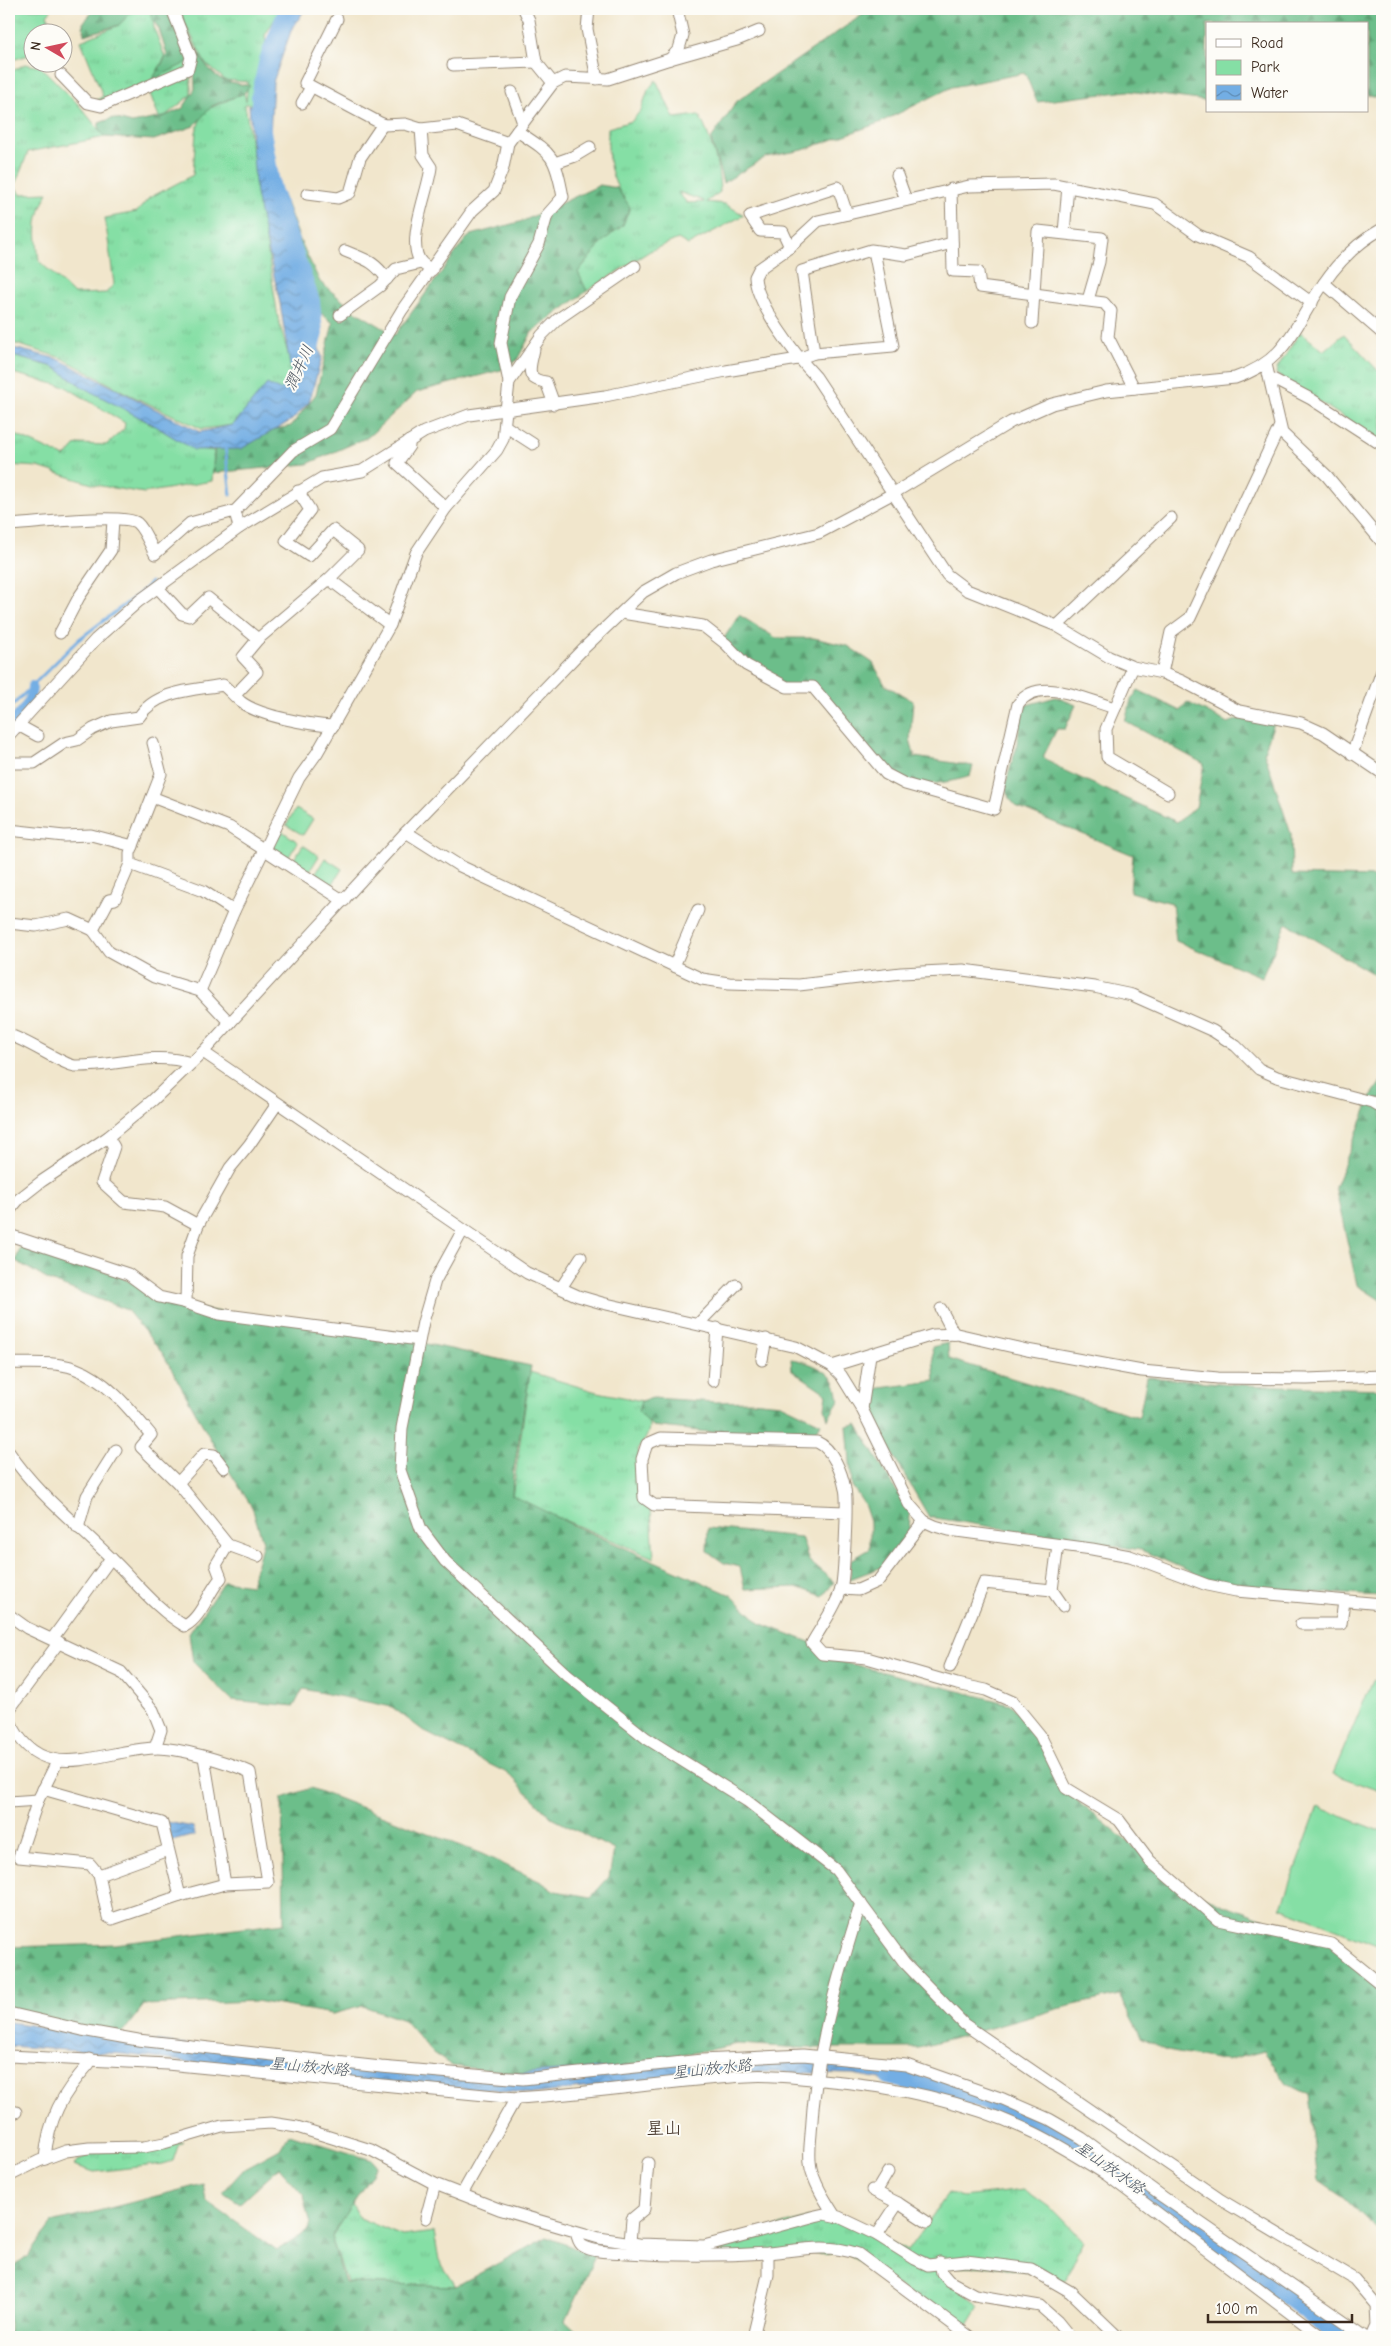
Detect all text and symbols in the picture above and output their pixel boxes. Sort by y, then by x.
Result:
north arrow [22,22,72,72]
legend [1206,22,1368,112]
text: Road [1251,34,1283,52]
text: N [27,40,45,52]
text: Park [1251,58,1280,76]
text: Water [1251,84,1288,102]
water label: 潤井川 [281,342,317,394]
water label: 星山放水路 [268,2055,351,2080]
water label: 星山放水路 [671,2056,754,2082]
district label: 星山 [646,2118,682,2139]
water label: 星山放水路 [1072,2138,1149,2199]
scale bar [1208,2291,1352,2323]
text: 100 m [1216,2300,1258,2318]

